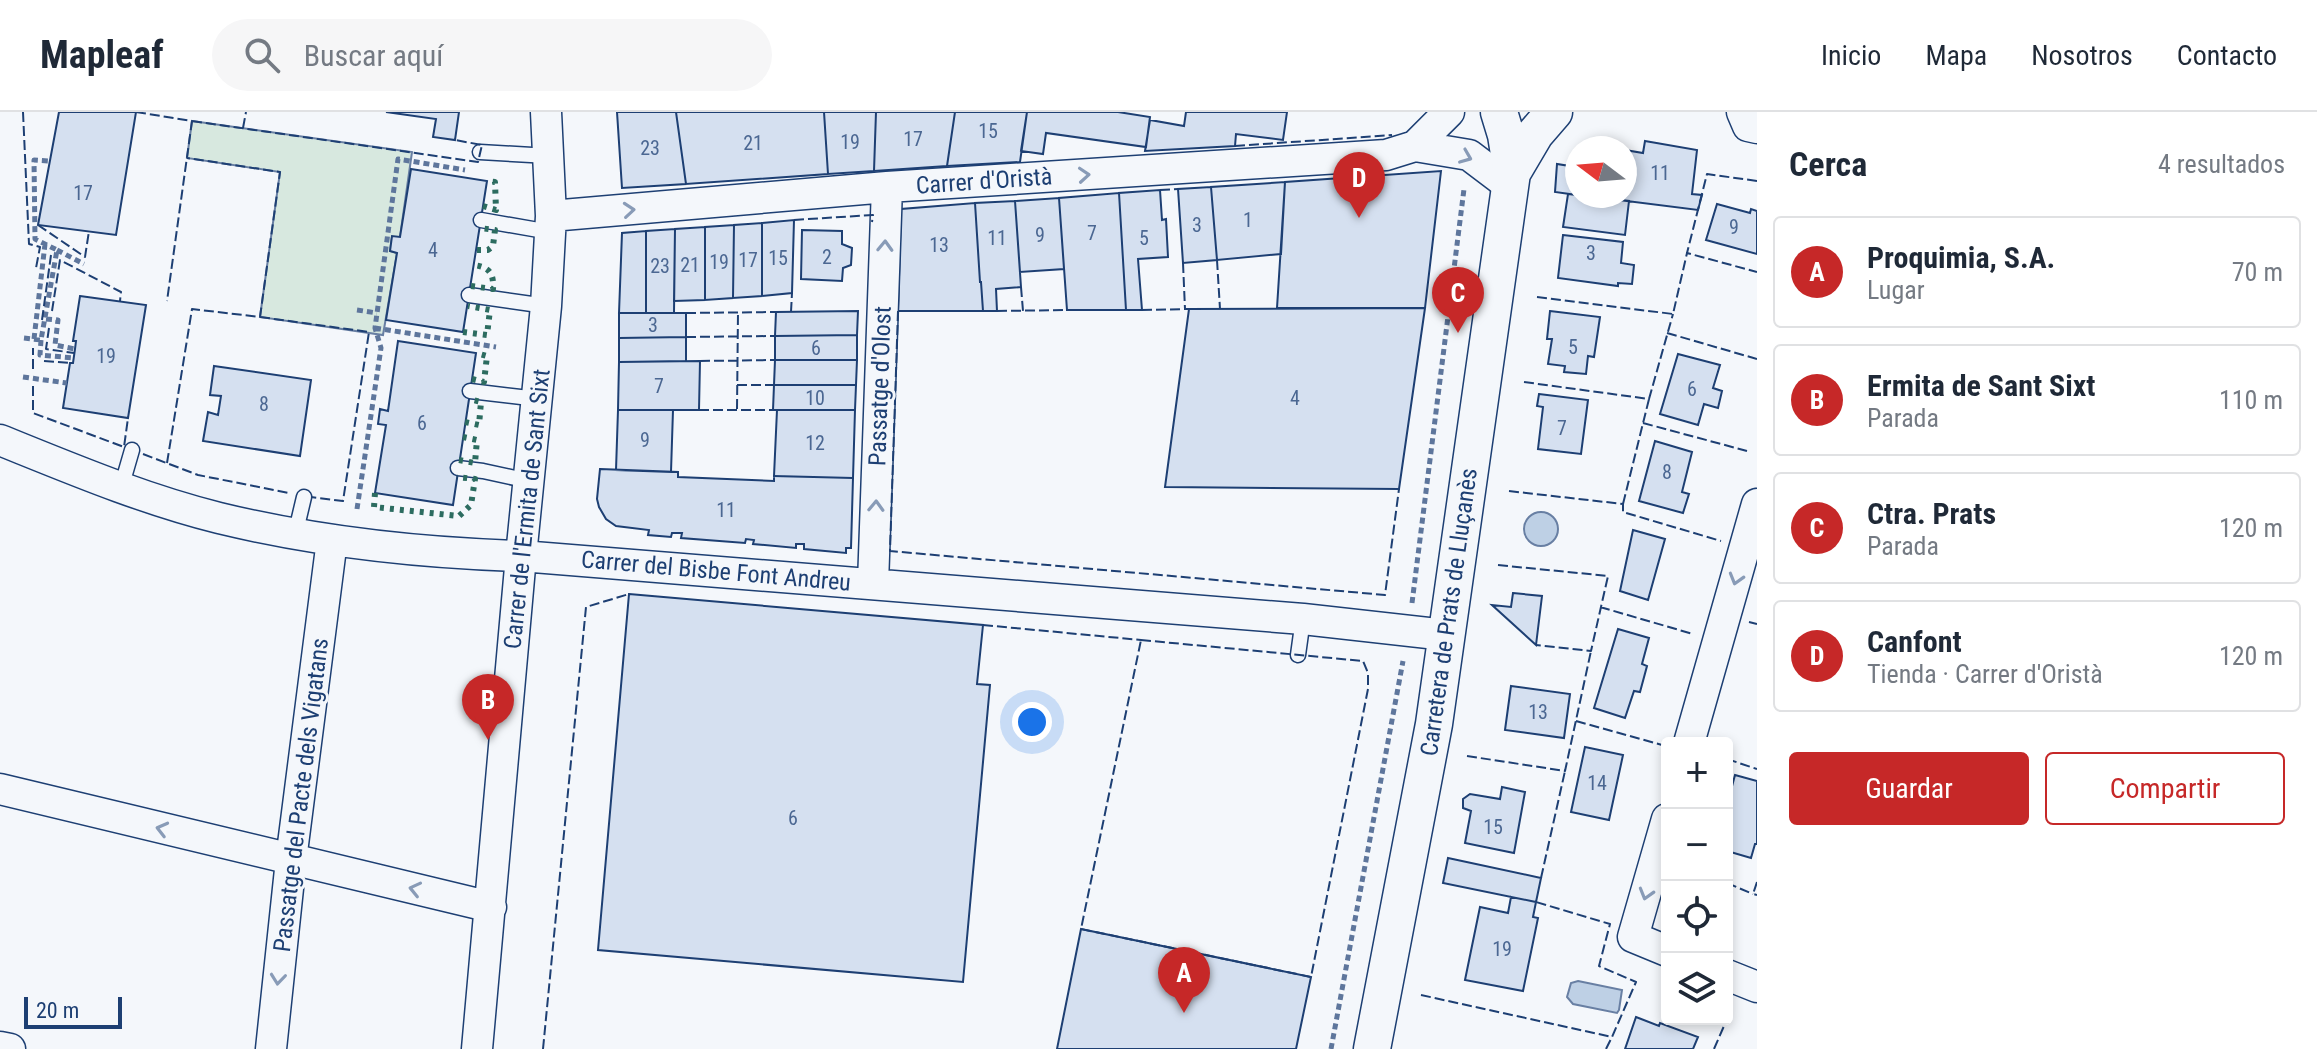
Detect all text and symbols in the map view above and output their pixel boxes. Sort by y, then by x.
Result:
search box [212,19,772,91]
text: Mapleaf [40,33,164,77]
icon: search [240,33,284,77]
text: Buscar aquí [304,38,443,73]
text: Inicio [1821,39,1881,72]
text: Mapa [1925,39,1987,72]
text: Nosotros [2031,39,2133,72]
text: Contacto [2177,39,2277,72]
house number: 15 [978,119,998,143]
house number: 17 [903,127,923,151]
house number: 19 [840,130,860,154]
house number: 21 [743,131,763,155]
house number: 23 [640,136,660,160]
north arrow [1565,136,1637,208]
text: Cerca [1789,144,1867,184]
one-way arrow [1459,147,1473,164]
text: 4 resultados [2158,149,2285,179]
pin: D [1333,152,1385,218]
house number: 11 [1650,161,1670,185]
street label: Carrer d'Oristà [915,162,1053,200]
one-way arrow [1078,167,1091,184]
house number: 17 [73,181,93,205]
one-way arrow [623,202,636,219]
house number: 1 [1243,208,1253,232]
house number: 3 [1192,213,1202,237]
house number: 9 [1729,215,1739,239]
house number: 7 [1087,221,1097,245]
house number: 9 [1035,223,1045,247]
house number: 11 [987,226,1007,250]
house number: 5 [1139,226,1149,250]
house number: 13 [929,233,949,257]
house number: 4 [428,238,438,262]
one-way arrow [877,239,894,252]
text: Proquimia, S.A. [1867,240,2055,275]
house number: 3 [1586,241,1596,265]
house number: 2 [822,245,832,269]
house number: 15 [768,246,788,270]
house number: 17 [738,248,758,272]
house number: 19 [709,250,729,274]
house number: 21 [680,253,700,277]
house number: 23 [650,254,670,278]
text: A [1809,257,1825,287]
text: 70 m [2232,257,2283,287]
pin: C [1432,267,1484,333]
text: Lugar [1867,275,1925,305]
street label: Passatge d'Olost [863,306,897,466]
house number: 3 [648,313,658,337]
house number: 5 [1568,335,1578,359]
house number: 6 [811,336,821,360]
house number: 19 [96,344,116,368]
street label: Carrer de l'Ermita de Sant Sixt [498,368,556,650]
text: Ermita de Sant Sixt [1867,368,2096,403]
house number: 7 [654,374,664,398]
house number: 6 [1687,377,1697,401]
text: B [1810,385,1824,415]
text: 110 m [2219,385,2283,415]
house number: 10 [805,386,825,410]
house number: 4 [1290,386,1300,410]
house number: 8 [259,392,269,416]
text: Parada [1867,403,1939,433]
house number: 6 [417,411,427,435]
house number: 7 [1557,416,1567,440]
house number: 9 [640,428,650,452]
house number: 12 [805,431,825,455]
house number: 8 [1662,460,1672,484]
street label: Carretera de Prats de Lluçanès [1415,466,1483,758]
text: Ctra. Prats [1867,496,1996,531]
house number: 11 [716,498,736,522]
one-way arrow [867,499,884,512]
text: C [1810,513,1824,543]
text: 120 m [2219,513,2283,543]
text: Parada [1867,531,1939,561]
street label: Carrer del Bisbe Font Andreu [580,545,852,597]
one-way arrow [1728,572,1745,586]
text: Canfont [1867,624,1962,659]
street label: Passatge del Pacte dels Vigatans [268,636,334,954]
text: D [1810,641,1824,671]
text: 120 m [2219,641,2283,671]
text: Tienda · Carrer d'Oristà [1867,659,2103,689]
pin: B [462,674,514,740]
house number: 13 [1528,700,1548,724]
your location [1012,702,1052,742]
map controls [1661,737,1733,1025]
button: + [1661,737,1733,809]
button: Guardar [1789,752,2029,825]
button: Compartir [2045,752,2285,825]
house number: 14 [1587,771,1607,795]
house number: 6 [788,806,798,830]
button: − [1661,809,1733,881]
house number: 15 [1483,815,1503,839]
one-way arrow [156,821,170,838]
button: locate [1661,881,1733,953]
one-way arrow [409,882,422,899]
one-way arrow [1638,887,1655,901]
house number: 19 [1492,937,1512,961]
pin: A [1158,947,1210,1013]
button: layers [1661,953,1733,1025]
one-way arrow [270,973,287,986]
scale bar [24,993,122,1029]
text: 20 m [36,998,79,1023]

